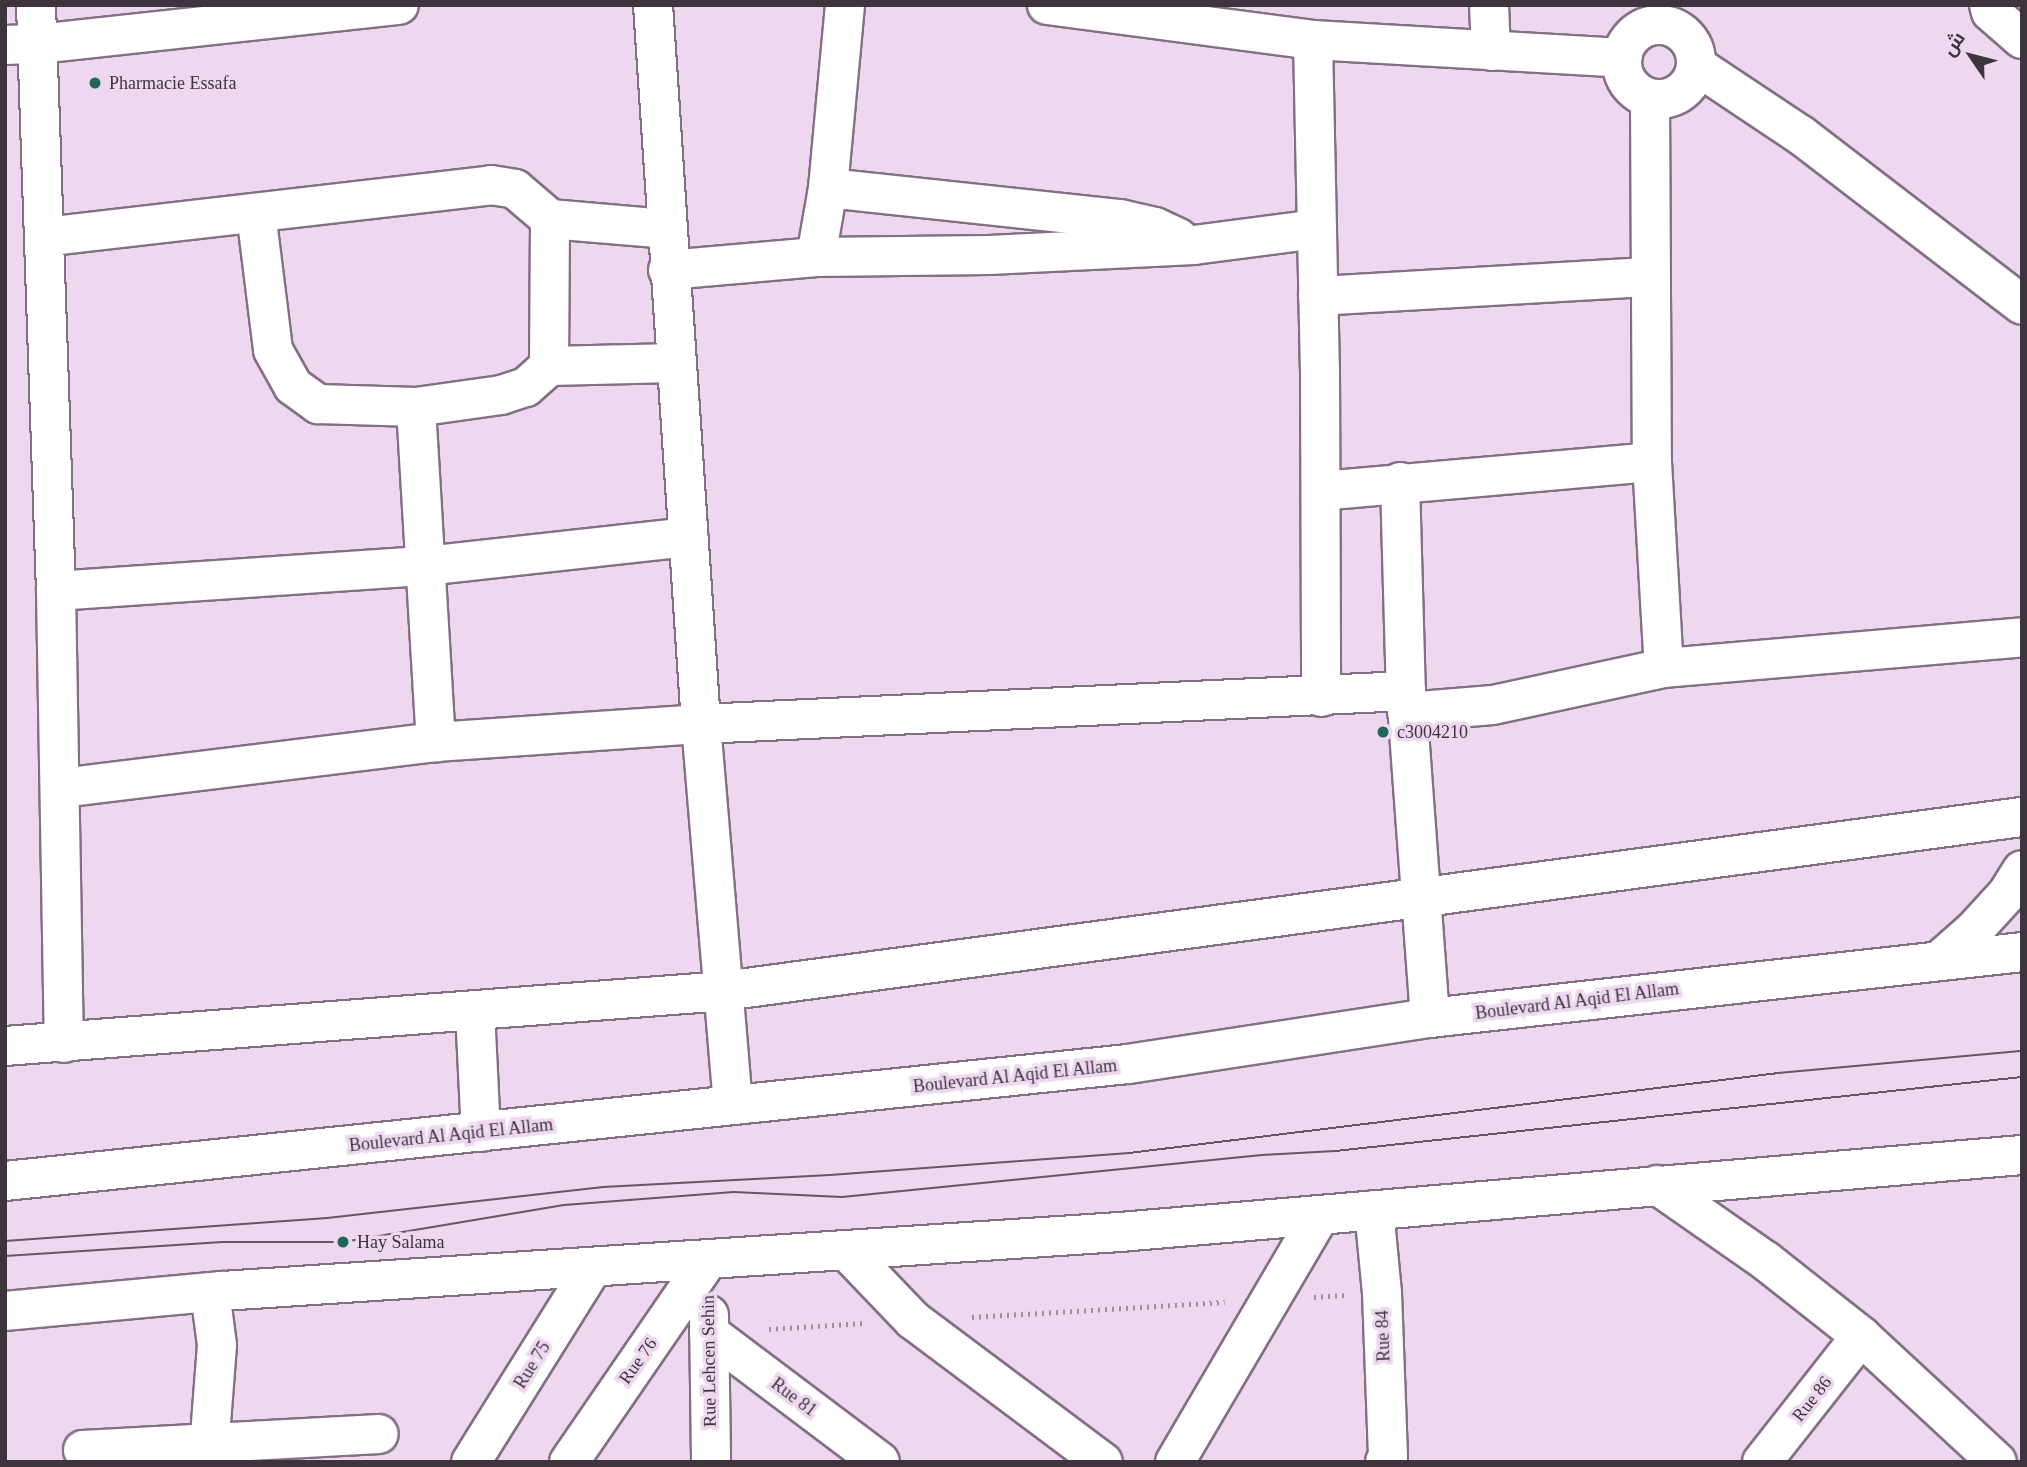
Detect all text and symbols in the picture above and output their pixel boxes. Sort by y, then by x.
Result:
north arrow [1936,21,2006,91]
text: ش [1938,28,1969,60]
place label: Pharmacie Essafa [109,72,236,94]
marker: Pharmacie Essafa [87,75,103,91]
place label: c3004210 [1397,721,1468,743]
marker: c3004210 [1375,724,1391,740]
street label: Boulevard Al Aqid El Allam [1472,978,1682,1024]
street label: Boulevard Al Aqid El Allam [910,1054,1120,1098]
street label: Boulevard Al Aqid El Allam [346,1113,556,1157]
place label: Hay Salama [357,1231,444,1253]
marker: Hay Salama [335,1234,351,1250]
street label: Rue Lehcen Sehin [697,1295,721,1427]
street label: Rue 84 [1371,1310,1395,1362]
street label: Rue 76 [614,1334,662,1388]
street label: Rue 75 [509,1337,555,1393]
street label: Rue 86 [1788,1372,1836,1426]
street label: Rue 81 [767,1373,821,1421]

